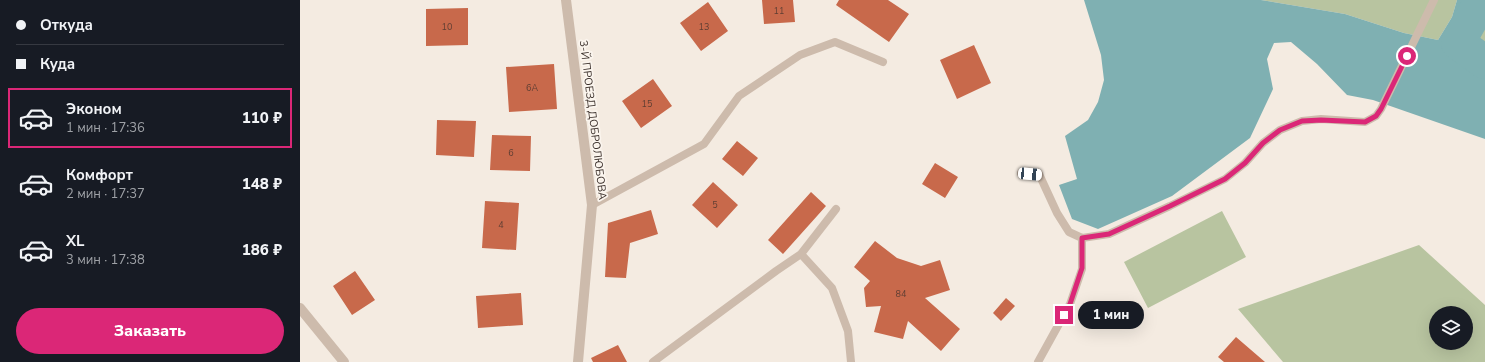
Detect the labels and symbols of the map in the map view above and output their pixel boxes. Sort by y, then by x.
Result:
house number: 11 [774,5,784,17]
house number: 10 [442,21,452,33]
house number: 13 [699,21,709,33]
street label: 3-Й ПРОЕЗД ДОБРОЛЮБОВА [576,39,610,201]
route start [1398,47,1416,65]
house number: 6А [526,82,538,94]
house number: 15 [642,98,652,110]
house number: 6 [508,147,514,159]
car [1018,167,1042,181]
house number: 5 [712,199,718,211]
house number: 4 [498,219,504,231]
house number: 84 [896,288,907,300]
callout: 1 мин [1078,301,1144,329]
route end [1055,306,1073,324]

